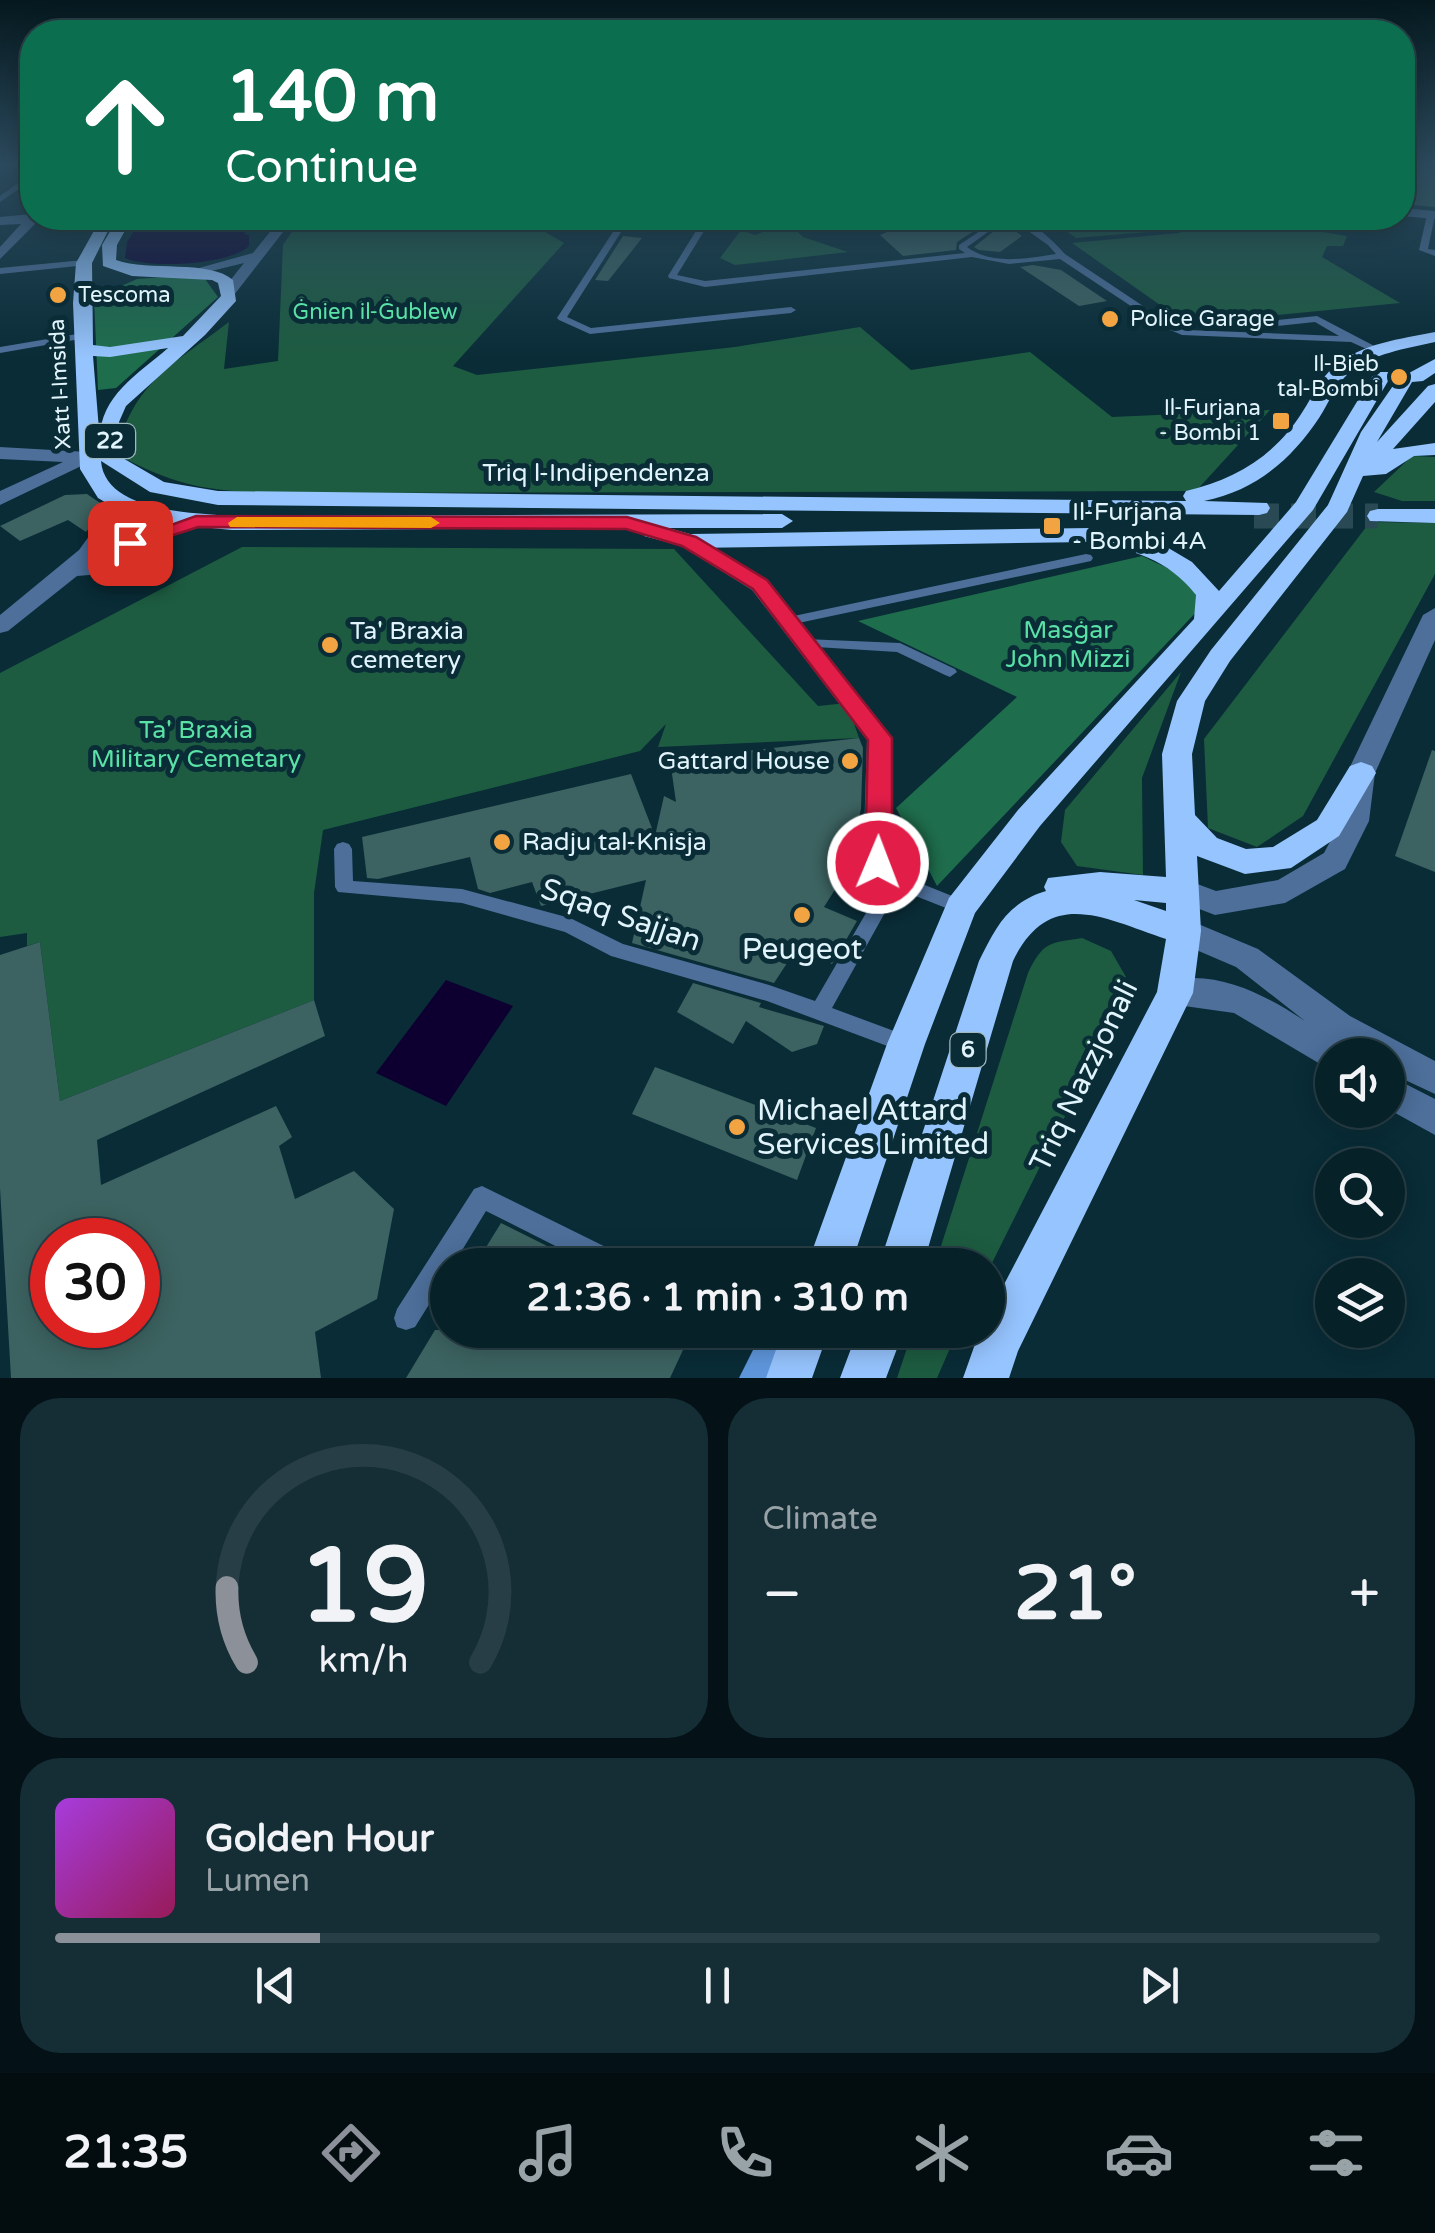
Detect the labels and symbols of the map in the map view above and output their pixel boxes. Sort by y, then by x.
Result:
place label: Tescoma [78,282,171,308]
marker: Tescoma [47,284,69,306]
park label: Ġnien il-Ġublew [293,299,457,325]
place label: Police Garage [1130,306,1275,332]
marker: Police Garage [1099,308,1121,330]
street label: Xatt l-Imsida [44,318,76,450]
place label: Il-Bieb tal-Bombi [1277,351,1379,402]
marker: Il-Bieb tal-Bombi [1388,366,1410,388]
place label: Il-Furjana - Bombi 1 [1159,395,1261,446]
marker: Il-Furjana - Bombi 1 [1270,410,1292,432]
road number: 22 [85,424,135,458]
street label: Triq l-Indipendenza [482,458,710,488]
place label: Il-Furjana - Bombi 4A [1072,497,1207,556]
pin [88,501,173,586]
marker: Il-Furjana - Bombi 4A [1041,515,1063,537]
park label: Masġar John Mizzi [1005,615,1131,674]
place label: Ta' Braxia cemetery [350,616,464,675]
marker: Ta' Braxia cemetery [319,634,341,656]
park label: Ta' Braxia Military Cemetary [91,715,301,774]
place label: Gattard House [658,746,830,776]
marker: Gattard House [839,750,861,772]
position arrow [826,811,930,915]
place label: Radju tal-Knisja [522,827,707,857]
marker: Radju tal-Knisja [491,831,513,853]
street label: Sqaq Sajjan [536,870,706,960]
marker: Peugeot [791,904,813,926]
place label: Peugeot [742,931,862,968]
street label: Triq Nazzjonali [1022,974,1146,1178]
road number: 6 [950,1033,986,1067]
place label: Michael Attard Services Limited [757,1092,989,1163]
marker: Michael Attard Services Limited [726,1116,748,1138]
speed limit sign: 30 [30,1218,160,1348]

